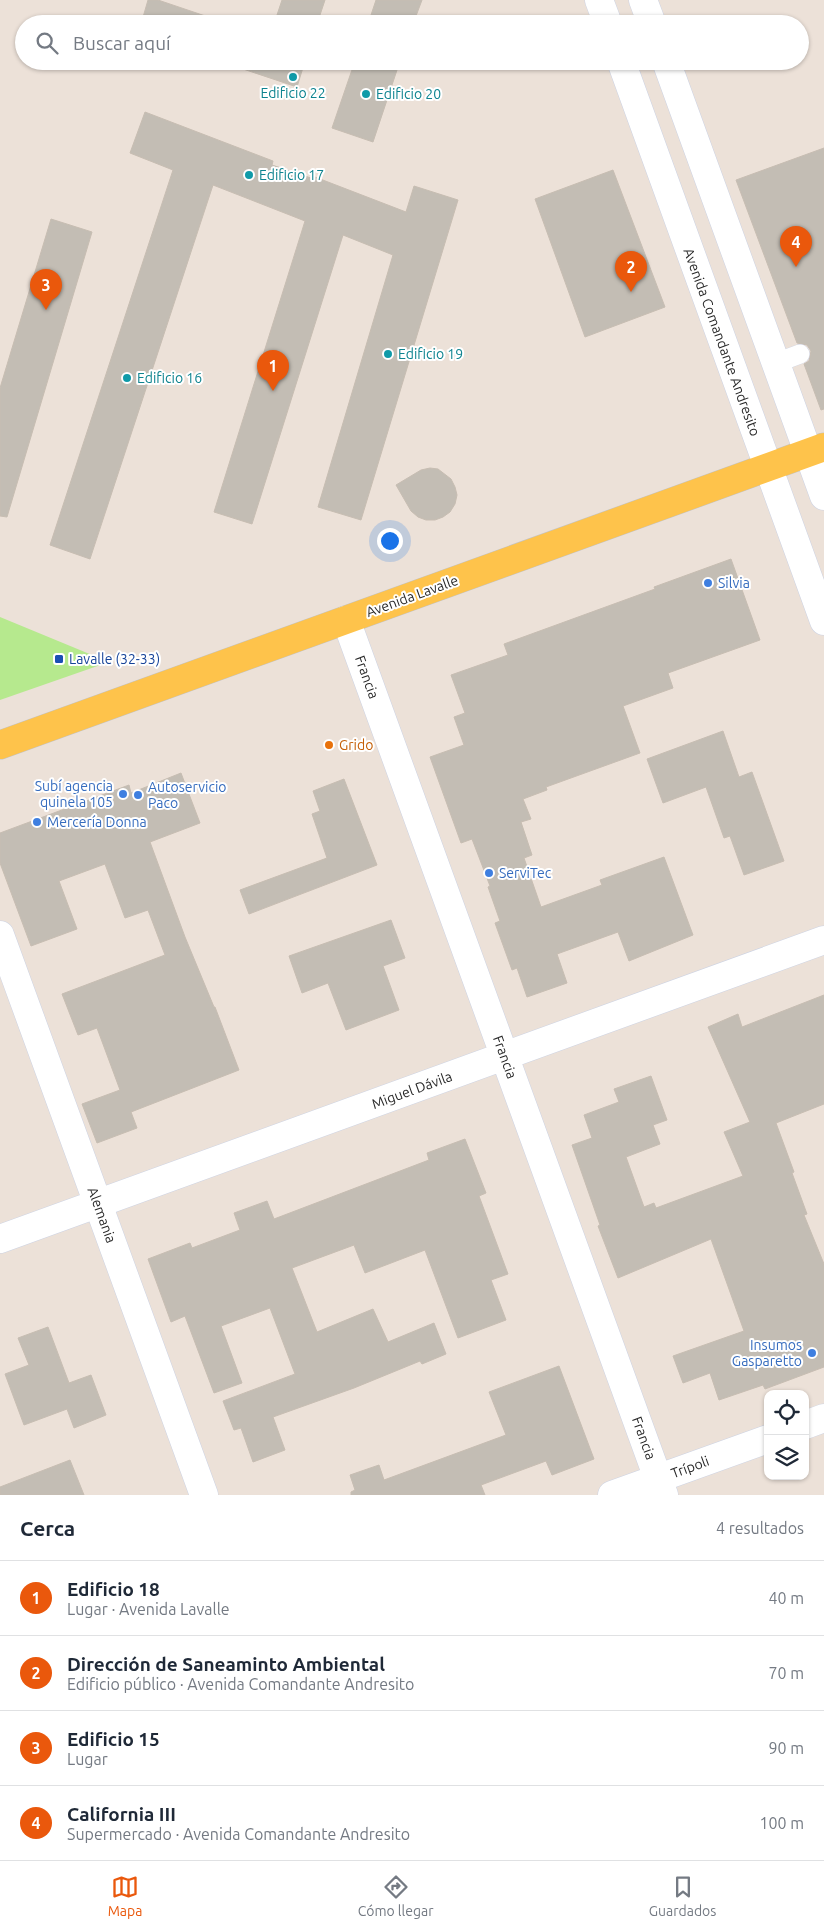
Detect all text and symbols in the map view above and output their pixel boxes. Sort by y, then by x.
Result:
search box [15,15,809,70]
icon: search [33,29,61,57]
text: Buscar aquí [73,32,171,54]
marker: Edificio 22 [287,71,299,83]
place label: Edificio 22 [260,85,326,101]
place label: Edificio 20 [376,86,441,102]
marker: Edificio 20 [360,88,372,100]
place label: Edificio 17 [259,167,324,183]
marker: Edificio 17 [243,169,255,181]
pin: 4 [780,226,812,267]
street label: Avenida Comandante Andresito [681,246,763,438]
pin: 2 [615,251,647,292]
pin: 3 [30,269,62,310]
place label: Edificio 19 [398,346,463,362]
marker: Edificio 19 [382,348,394,360]
pin: 1 [257,350,289,391]
place label: Edificio 16 [137,370,202,386]
marker: Edificio 16 [121,372,133,384]
your location [377,528,403,554]
street label: Avenida Lavalle [364,572,460,620]
place label: Silvia [718,575,750,591]
marker: Silvia [702,577,714,589]
place label: Lavalle (32-33) [69,651,160,667]
marker: Lavalle (32-33) [53,653,65,665]
street label: Francia [352,653,382,701]
place label: Grido [339,737,373,753]
marker: Grido [323,739,335,751]
place label: Subí agencia quinela 105 [35,778,113,810]
place label: Autoservicio Paco [148,779,227,811]
marker: Subí agencia quinela 105 [117,788,129,800]
marker: Autoservicio Paco [132,789,144,801]
place label: Mercería Donna [47,814,147,830]
marker: Mercería Donna [31,816,43,828]
place label: ServiTec [499,865,552,881]
marker: ServiTec [483,867,495,879]
street label: Francia [490,1033,520,1081]
street label: Miguel Dávila [370,1068,454,1112]
street label: Alemania [84,1185,120,1245]
place label: Insumos Gasparetto [732,1337,802,1369]
marker: Insumos Gasparetto [806,1347,818,1359]
map controls [764,1390,809,1480]
button: locate [764,1390,809,1435]
street label: Francia [629,1414,659,1462]
button: layers [764,1435,809,1480]
street label: Trípoli [669,1453,711,1481]
text: Cerca [20,1516,75,1540]
text: 4 resultados [716,1519,804,1537]
text: Edificio 18 [67,1578,160,1600]
text: 1 [31,1589,41,1607]
text: 40 m [768,1589,804,1607]
text: Lugar · Avenida Lavalle [67,1600,230,1618]
text: Dirección de Saneaminto Ambiental [67,1653,385,1675]
text: 2 [31,1664,41,1682]
text: 70 m [768,1664,804,1682]
text: Edificio público · Avenida Comandante Andresito [67,1675,414,1693]
text: Edificio 15 [67,1728,160,1750]
text: 3 [31,1739,41,1757]
text: 90 m [768,1739,804,1757]
text: Lugar [67,1750,108,1768]
text: California III [67,1803,176,1825]
text: 4 [31,1814,41,1832]
text: 100 m [759,1814,804,1832]
text: Supermercado · Avenida Comandante Andresito [67,1825,410,1843]
tab: Mapa [108,1873,142,1919]
tab: Cómo llegar [358,1873,433,1919]
tab: Guardados [649,1873,716,1919]

